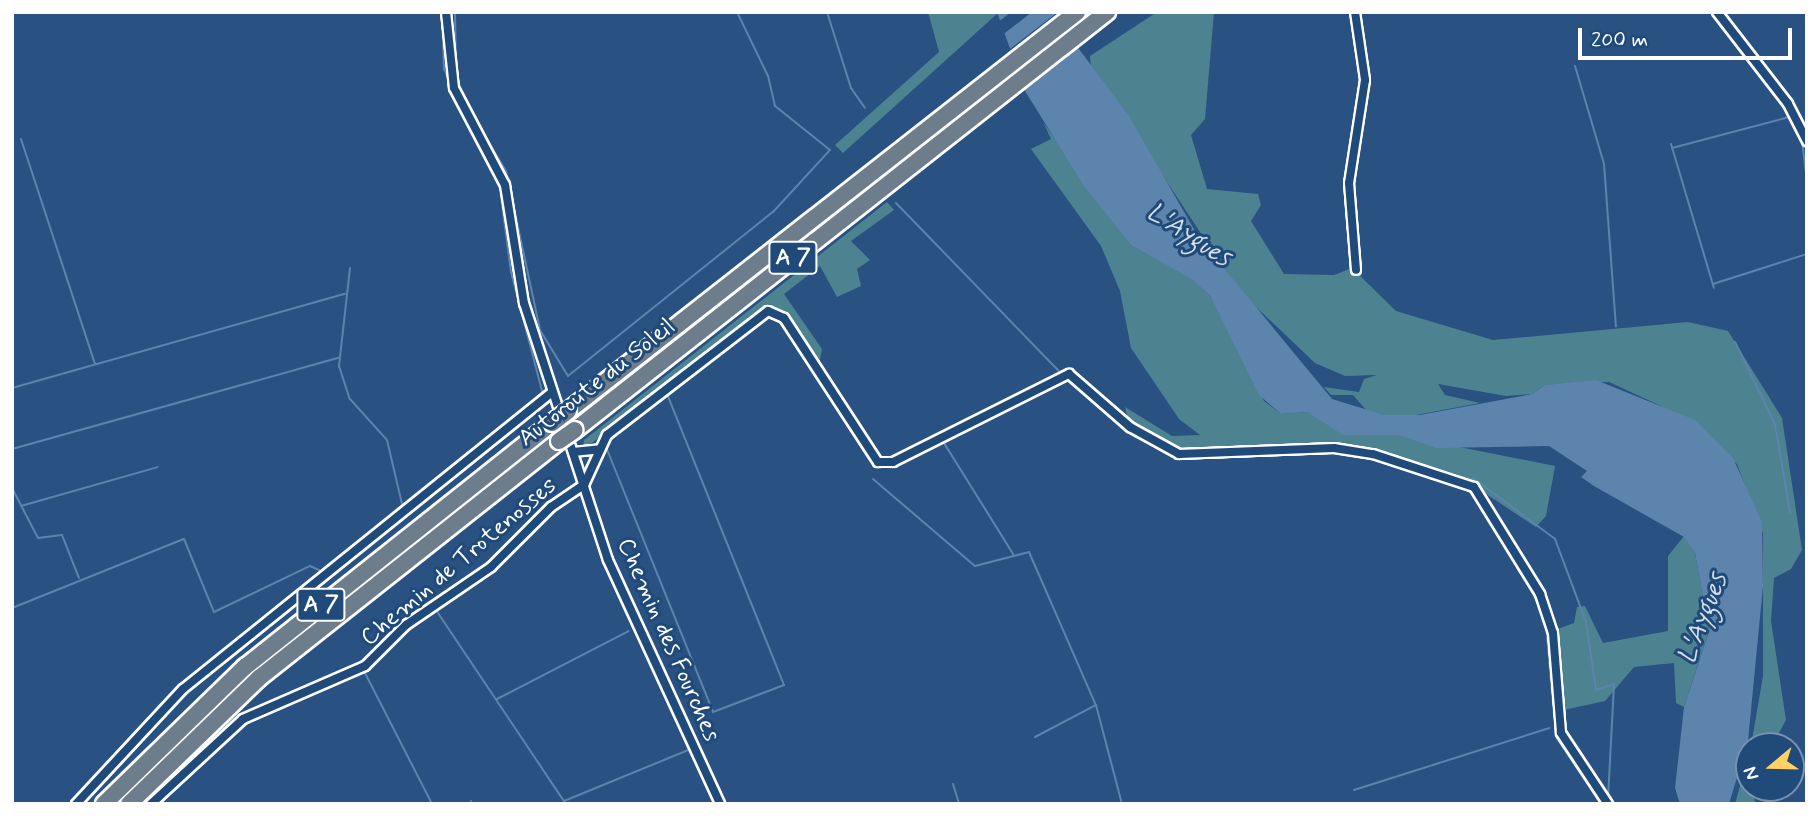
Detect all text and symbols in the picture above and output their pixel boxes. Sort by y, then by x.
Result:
scale bar [1581,14,1794,58]
text: 200 m [1591,26,1648,54]
water label: L'Aygues [1140,197,1236,275]
road number: A 7 [767,238,819,278]
street label: Autoroute du Soleil [514,314,680,452]
street label: Chemin de Trotenosses [356,473,562,651]
street label: Chemin des Fourches [610,534,726,746]
water label: L'Aygues [1673,570,1735,668]
road number: A 7 [295,586,347,624]
north arrow [1735,732,1805,802]
text: N [1738,763,1765,783]

